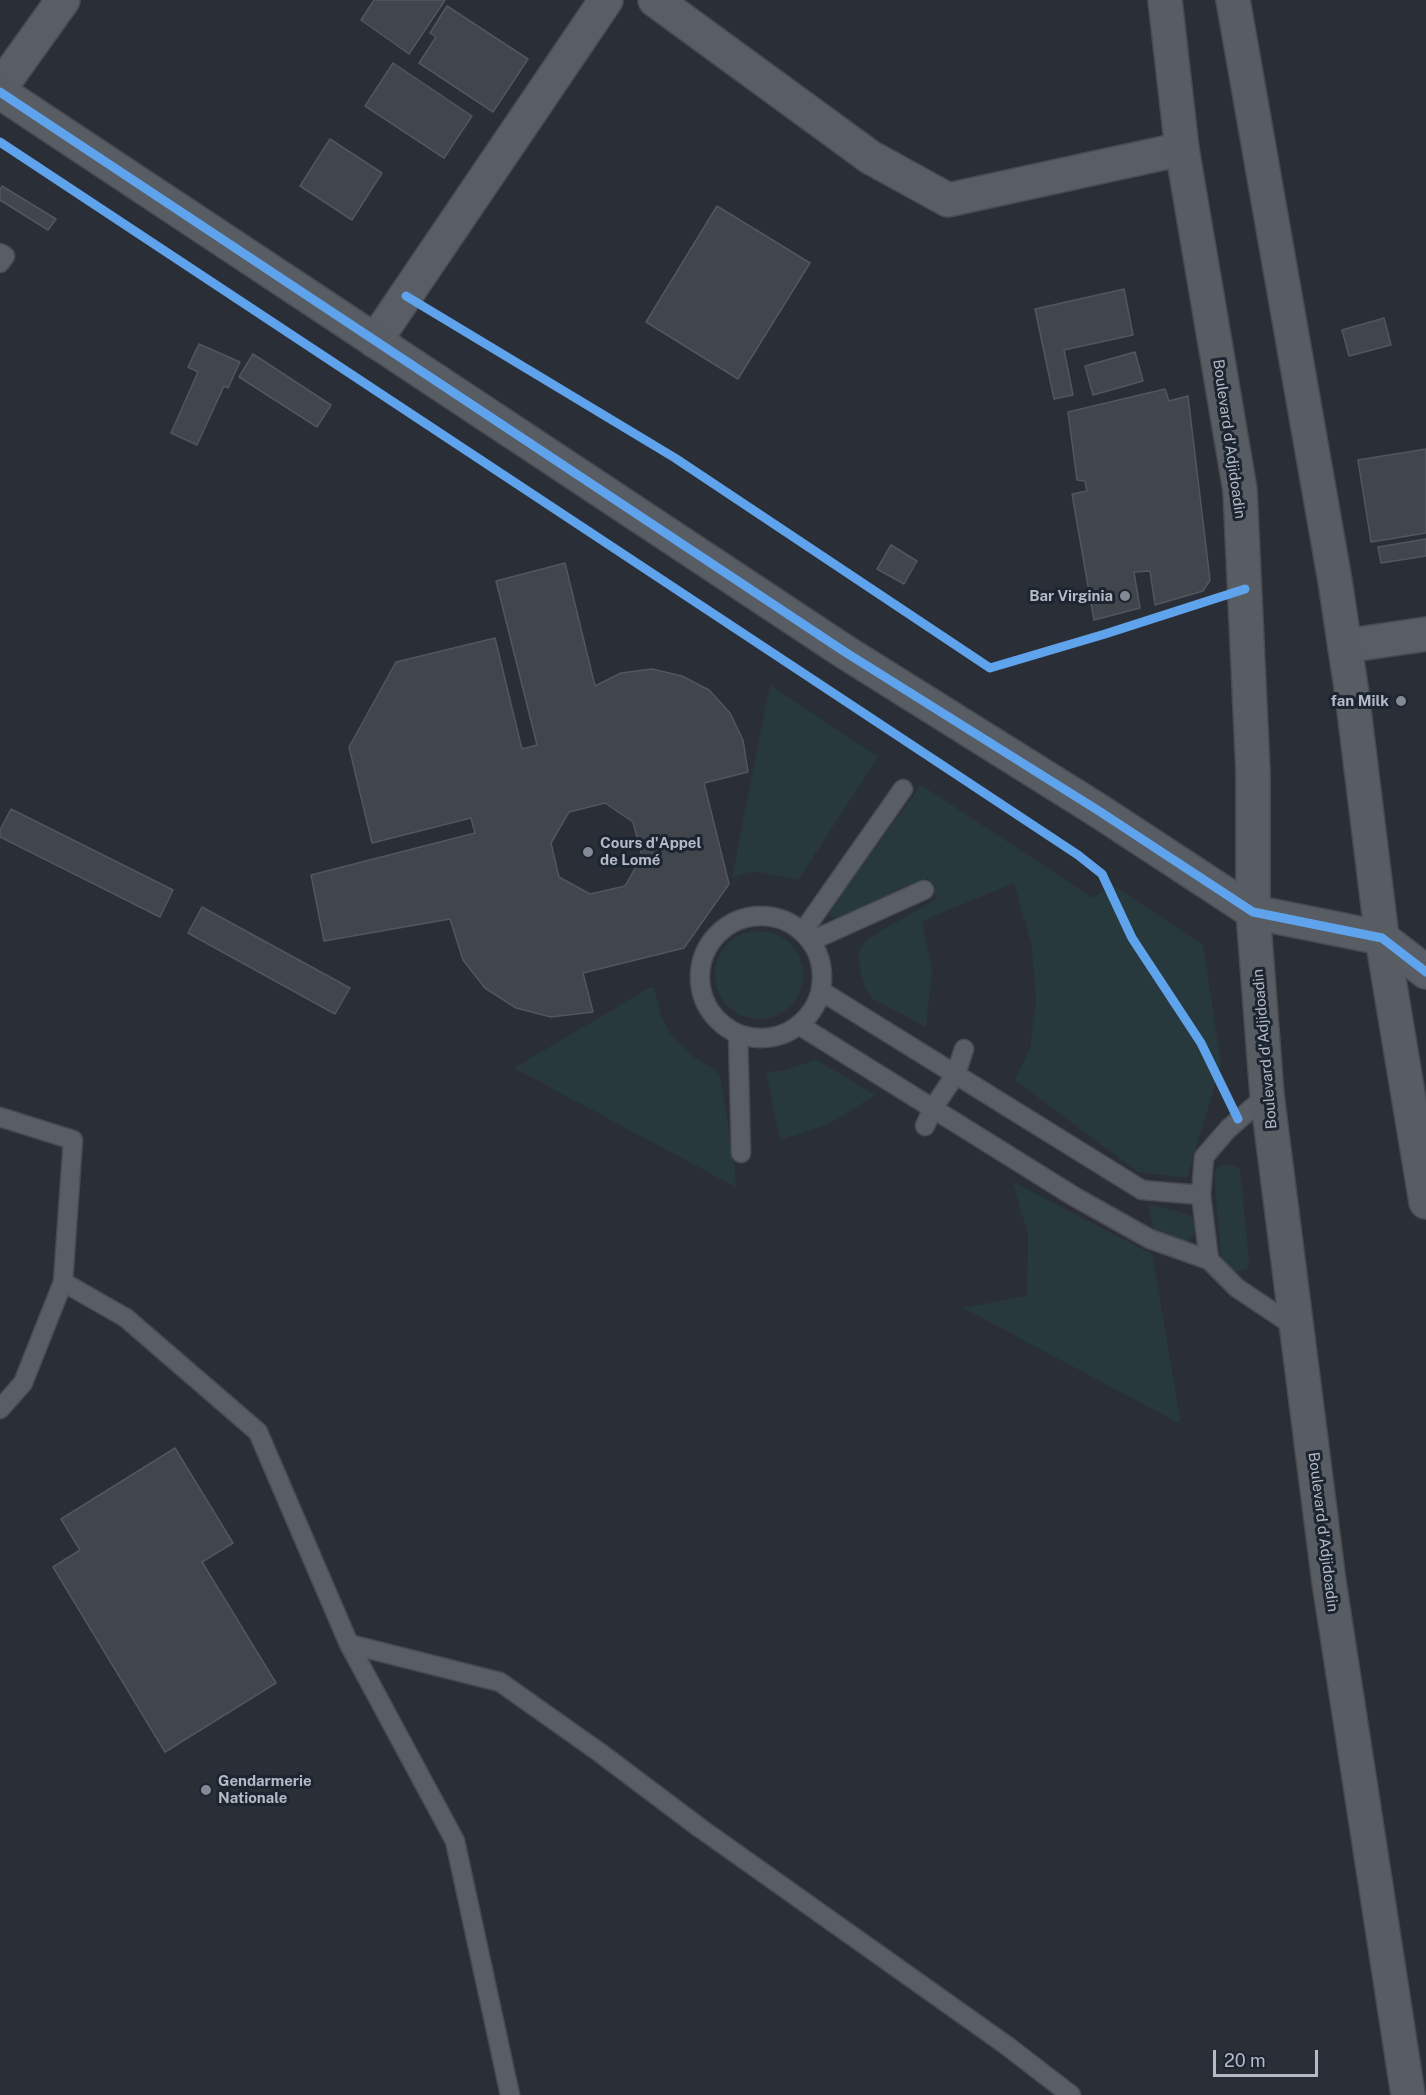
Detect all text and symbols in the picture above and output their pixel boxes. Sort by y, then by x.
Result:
street label: Boulevard d'Adjidoadin [1209,358,1249,520]
place label: Bar Virginia [1029,587,1113,605]
marker: Bar Virginia [1118,589,1132,603]
place label: fan Milk [1331,692,1389,710]
marker: fan Milk [1394,694,1408,708]
place label: Cours d'Appel de Lomé [600,834,701,869]
marker: Cours d'Appel de Lomé [581,845,595,859]
street label: Boulevard d'Adjidoadin [1249,968,1281,1130]
street label: Boulevard d'Adjidoadin [1304,1451,1342,1613]
place label: Gendarmerie Nationale [218,1772,312,1807]
marker: Gendarmerie Nationale [199,1783,213,1797]
scale bar [1216,2038,1321,2076]
text: 20 m [1224,2050,1266,2071]

